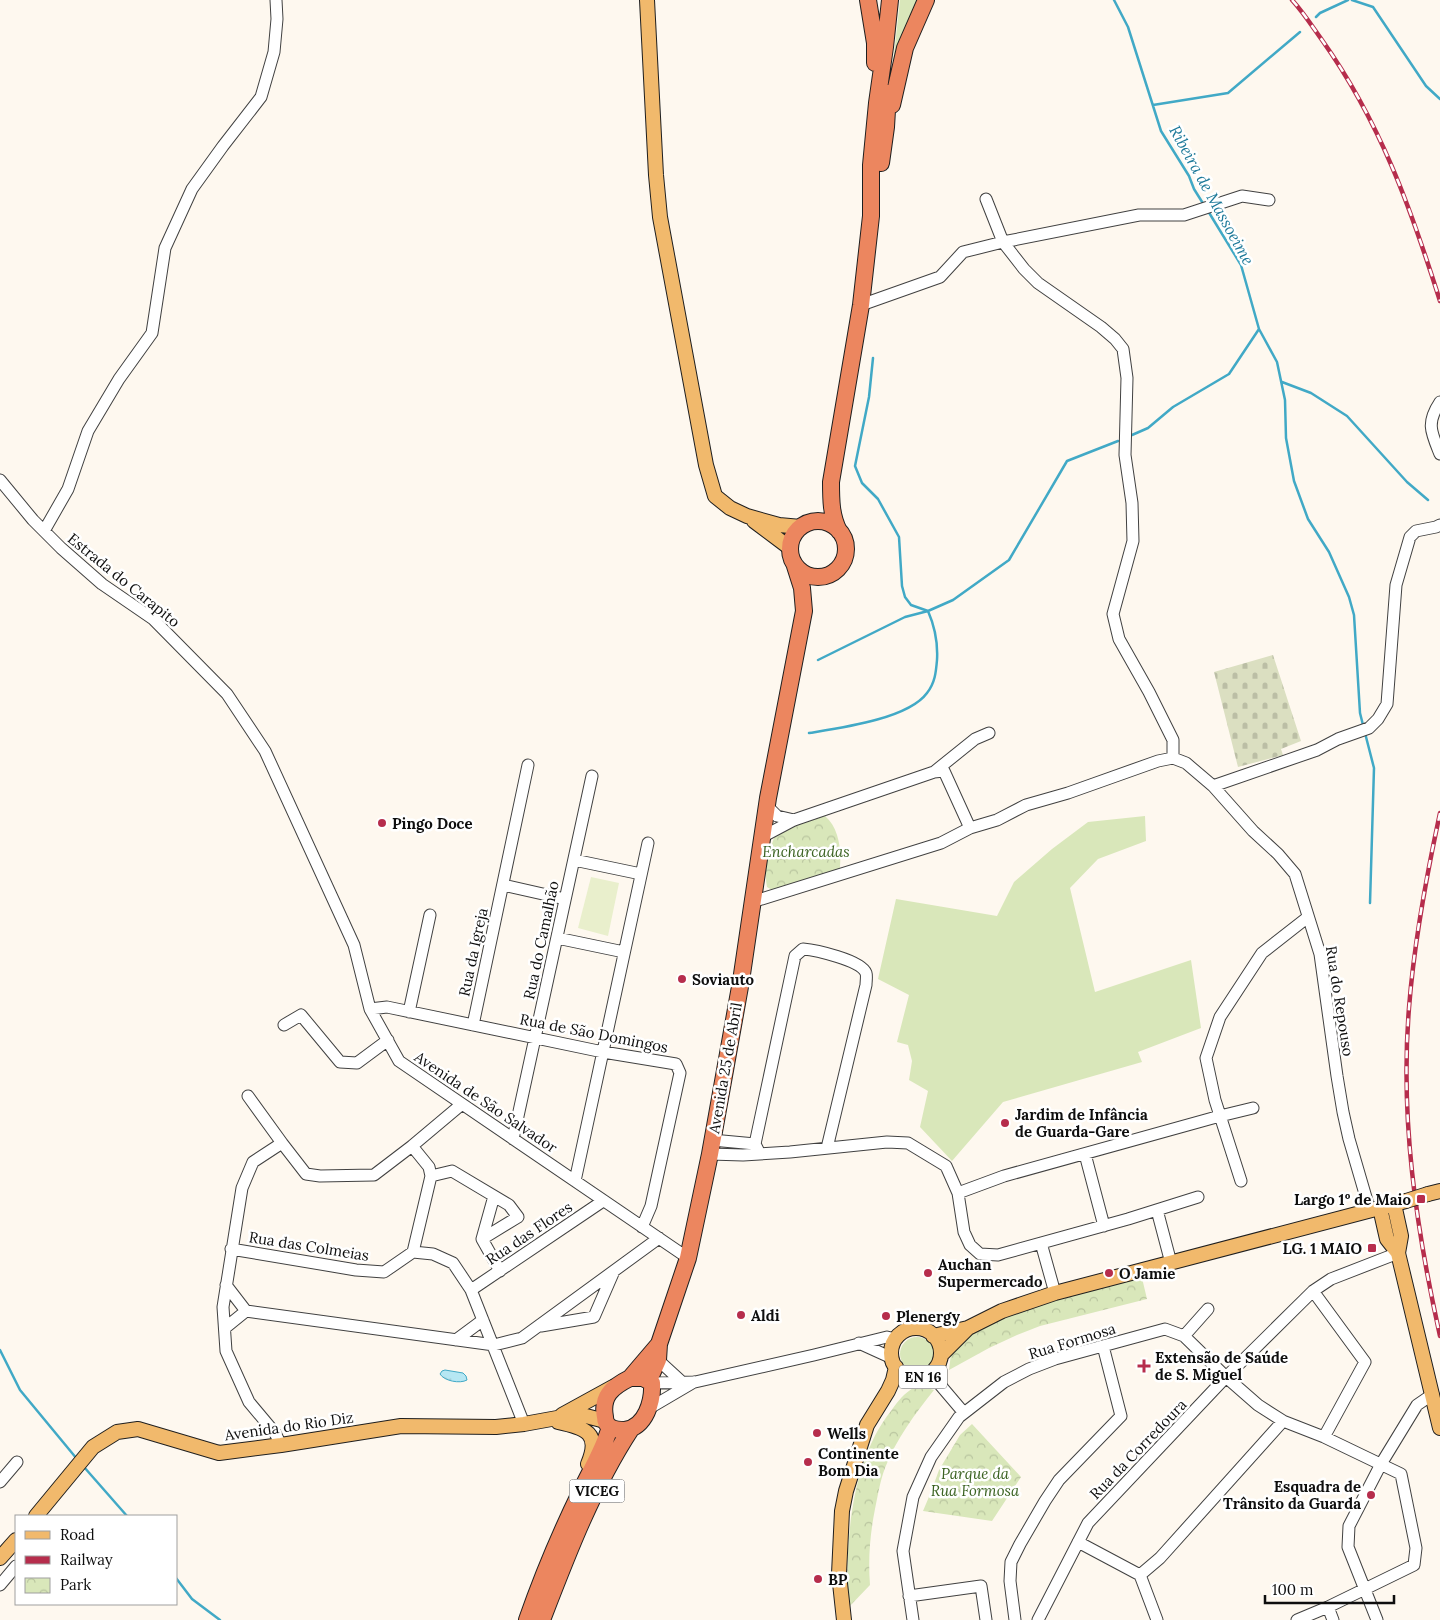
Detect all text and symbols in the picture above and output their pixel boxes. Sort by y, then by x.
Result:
water label: Ribeira de Massoeime [1165,122,1259,269]
street label: Estrada do Carapito [64,529,184,631]
place label: Pingo Doce [392,814,472,833]
marker: Pingo Doce [376,817,388,829]
park label: Encharcadas [762,842,850,861]
street label: Rua do Camalhão [519,879,563,1001]
street label: Rua da Igreja [454,906,492,998]
street label: Rua do Repouso [1322,944,1358,1058]
place label: Soviauto [692,970,755,989]
marker: Soviauto [676,973,688,985]
street label: Avenida 25 de Abril [704,1001,746,1136]
street label: Rua de São Domingos [518,1009,670,1057]
street label: Avenida de São Salvador [410,1046,562,1157]
place label: Jardim de Infância de Guarda-Gare [1015,1105,1148,1141]
marker: Jardim de Infância de Guarda-Gare [999,1117,1011,1129]
place label: Largo 1º de Maio [1294,1190,1412,1209]
marker: Largo 1º de Maio [1415,1193,1427,1205]
street label: Rua das Flores [482,1197,576,1269]
street label: Rua das Colmeias [248,1227,371,1265]
place label: LG. 1 MAIO [1282,1239,1362,1258]
marker: LG. 1 MAIO [1366,1242,1378,1254]
place label: Auchan Supermercado [938,1255,1043,1291]
place label: O Jamie [1119,1264,1175,1283]
marker: Auchan Supermercado [922,1267,934,1279]
marker: O Jamie [1103,1267,1115,1279]
place label: Aldi [751,1306,780,1325]
place label: Plenergy [896,1307,961,1326]
marker: Aldi [735,1309,747,1321]
marker: Plenergy [880,1310,892,1322]
street label: Rua Formosa [1026,1319,1118,1363]
place label: Extensão de Saúde de S. Miguel [1155,1348,1288,1384]
marker: Extensão de Saúde de S. Miguel [1137,1359,1151,1373]
road number: EN 16 [899,1365,947,1388]
street label: Rua da Corredoura [1085,1395,1191,1503]
street label: Avenida do Rio Diz [222,1408,355,1445]
place label: Wells [827,1424,866,1443]
marker: Wells [811,1427,823,1439]
place label: Continente Bom Dia [818,1444,899,1480]
marker: Continente Bom Dia [802,1456,814,1468]
park label: Parque da Rua Formosa [931,1464,1020,1500]
place label: Esquadra de Trânsito da Guarda [1223,1477,1361,1513]
road number: VICEG [570,1480,624,1502]
marker: Esquadra de Trânsito da Guarda [1365,1489,1377,1501]
legend [15,1515,178,1605]
text: Road [60,1525,95,1544]
text: Railway [60,1550,113,1569]
place label: BP [828,1570,848,1589]
scale bar [1265,1572,1394,1604]
marker: BP [812,1573,824,1585]
text: Park [60,1575,91,1594]
text: 100 m [1272,1580,1313,1599]

